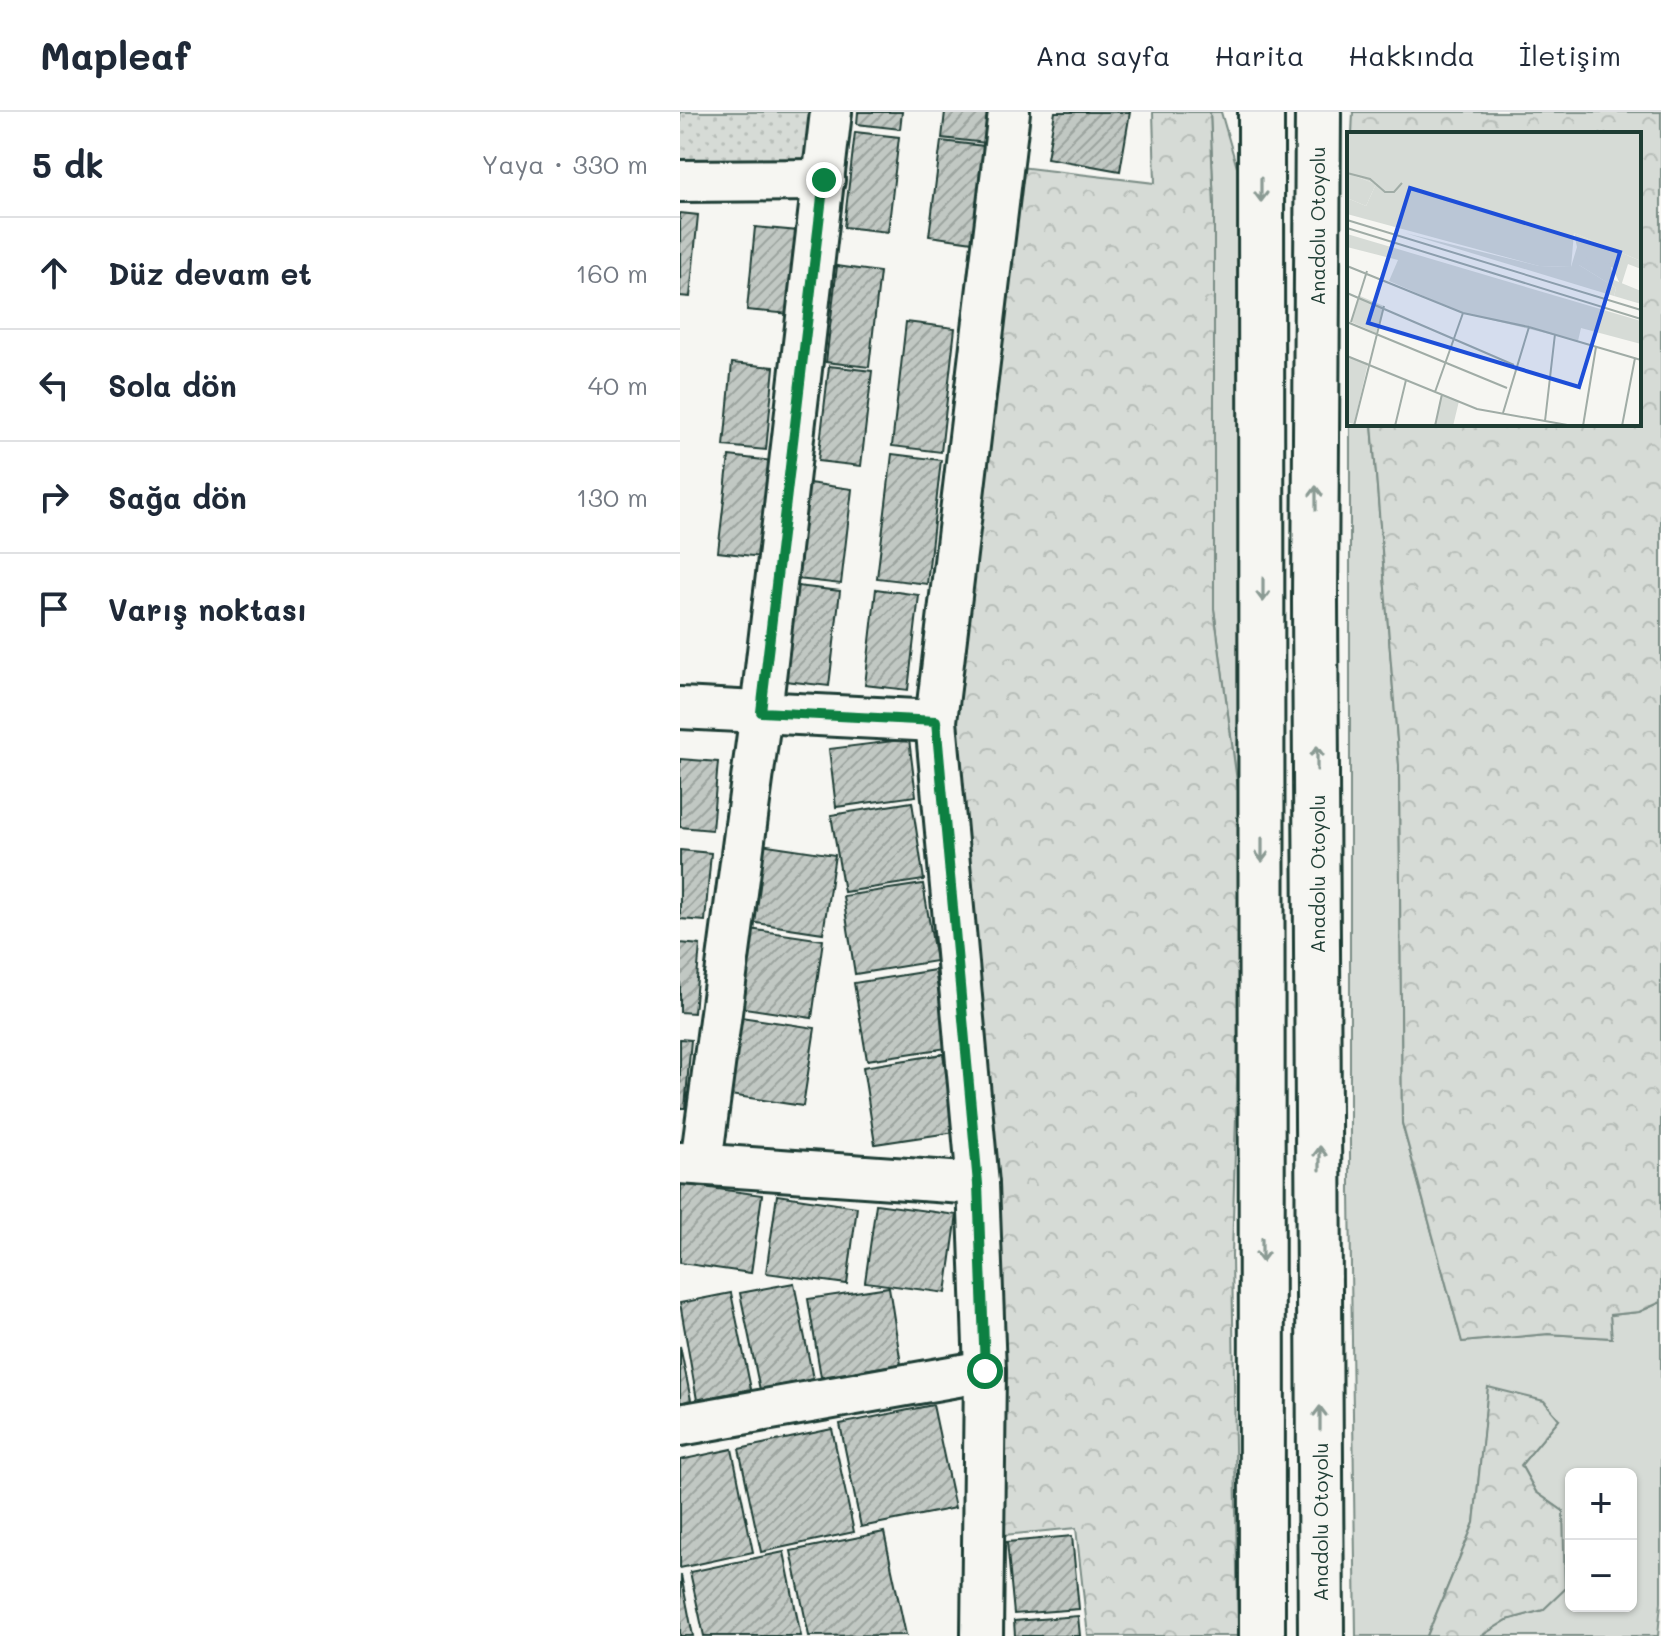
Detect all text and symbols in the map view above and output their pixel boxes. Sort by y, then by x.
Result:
text: Mapleaf [40,30,191,80]
text: Ana sayfa [1035,37,1171,73]
text: Harita [1215,37,1304,73]
text: Hakkında [1348,37,1475,73]
text: İletişim [1519,37,1621,73]
inset map [1347,132,1641,426]
text: 5 dk [32,142,104,187]
street label: Anadolu Otoyolu [1304,146,1330,306]
text: Yaya · 330 m [481,147,648,181]
route end [806,162,842,198]
one-way arrow [1253,176,1269,203]
icon: ahead [32,251,76,295]
text: Düz devam et [108,253,312,293]
text: 160 m [576,256,648,290]
icon: left [32,363,76,407]
text: Sola dön [108,365,237,405]
text: 40 m [588,368,648,402]
icon: right [32,475,76,519]
text: Sağa dön [108,477,247,517]
text: 130 m [576,480,648,514]
one-way arrow [1308,485,1324,512]
one-way arrow [1255,576,1270,603]
icon: arrive [32,587,76,631]
text: Varış noktası [108,589,307,629]
one-way arrow [1309,745,1325,772]
street label: Anadolu Otoyolu [1304,794,1330,954]
one-way arrow [1254,836,1270,863]
one-way arrow [1312,1145,1328,1172]
one-way arrow [1254,1236,1270,1263]
route start [967,1353,1003,1389]
one-way arrow [1312,1405,1328,1432]
street label: Anadolu Otoyolu [1307,1442,1333,1602]
map controls [1565,1468,1637,1612]
button: + [1565,1468,1637,1540]
button: − [1565,1540,1637,1612]

